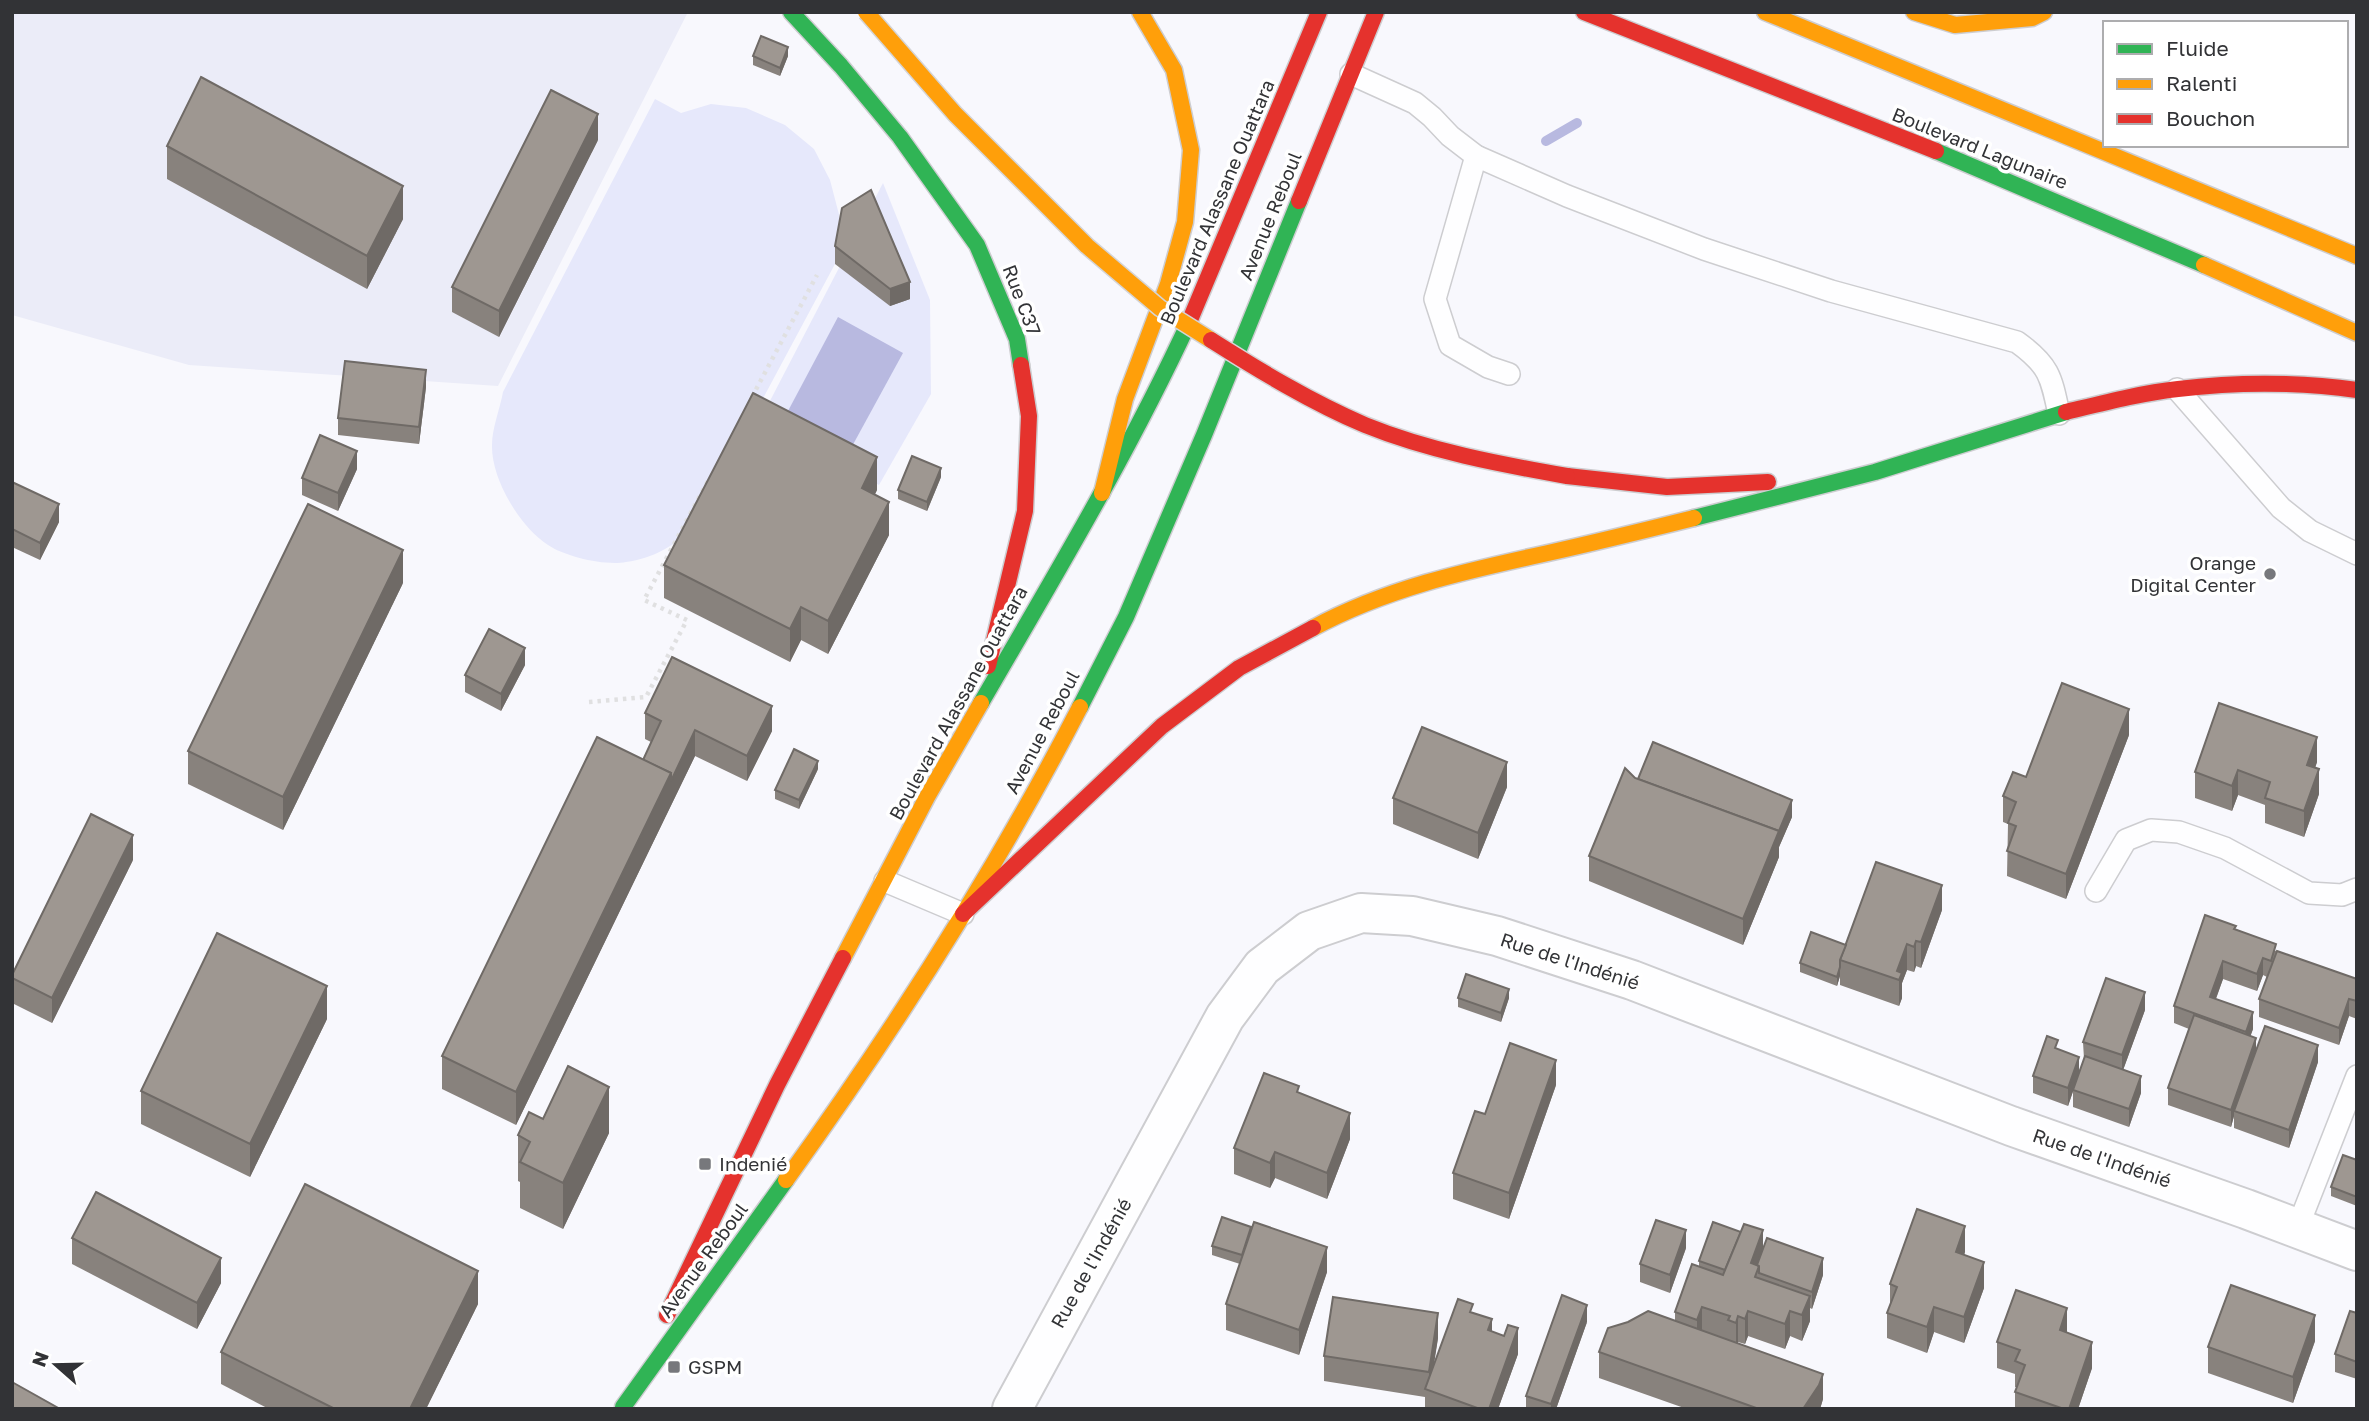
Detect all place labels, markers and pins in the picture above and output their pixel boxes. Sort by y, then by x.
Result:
place label: Orange Digital Center [2130,551,2257,596]
marker: Orange Digital Center [2262,566,2278,582]
place label: Indenié [719,1152,787,1175]
marker: Indenié [697,1156,713,1172]
place label: GSPM [688,1355,742,1378]
marker: GSPM [666,1359,682,1375]

